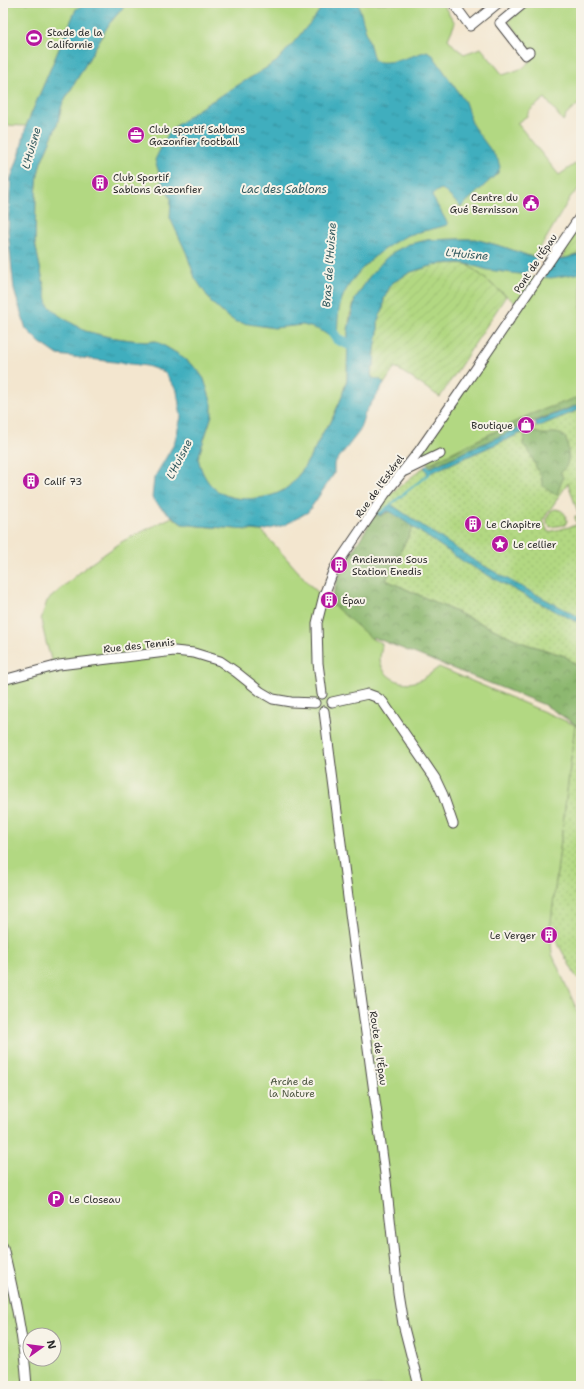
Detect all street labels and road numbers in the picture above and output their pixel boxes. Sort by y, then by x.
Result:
street label: Pont de l'Épau [511,231,560,295]
street label: Rue de l'Estérel [352,452,407,520]
street label: Rue des Tennis [103,635,175,656]
street label: Route de l'Épau [367,1010,390,1086]

